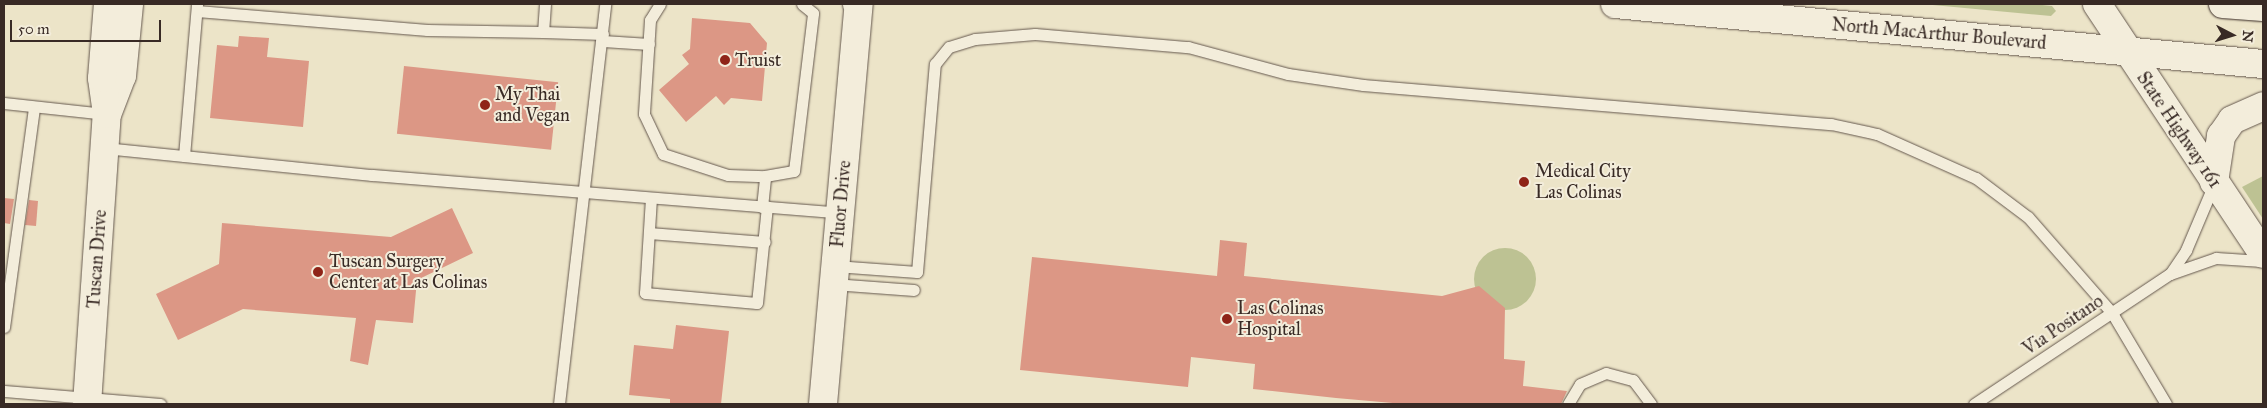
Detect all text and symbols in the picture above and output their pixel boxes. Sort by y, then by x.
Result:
scale bar [12,10,164,42]
north arrow [2207,10,2257,60]
street label: North MacArthur Boulevard [1831,14,2047,54]
text: 50 m [18,20,50,38]
text: N [2238,30,2256,43]
place label: Truist [735,49,781,71]
marker: Truist [719,54,731,66]
street label: State Highway 161 [2132,68,2226,192]
place label: My Thai and Vegan [495,84,570,126]
marker: My Thai and Vegan [479,99,491,111]
street label: Fluor Drive [826,159,856,249]
place label: Medical City Las Colinas [1535,161,1631,203]
marker: Medical City Las Colinas [1517,175,1531,189]
street label: Tuscan Drive [83,209,111,309]
place label: Tuscan Surgery Center at Las Colinas [329,251,487,294]
marker: Tuscan Surgery Center at Las Colinas [311,265,325,279]
street label: Via Positano [2019,290,2107,360]
place label: Las Colinas Hospital [1237,298,1323,340]
marker: Las Colinas Hospital [1221,313,1233,325]

